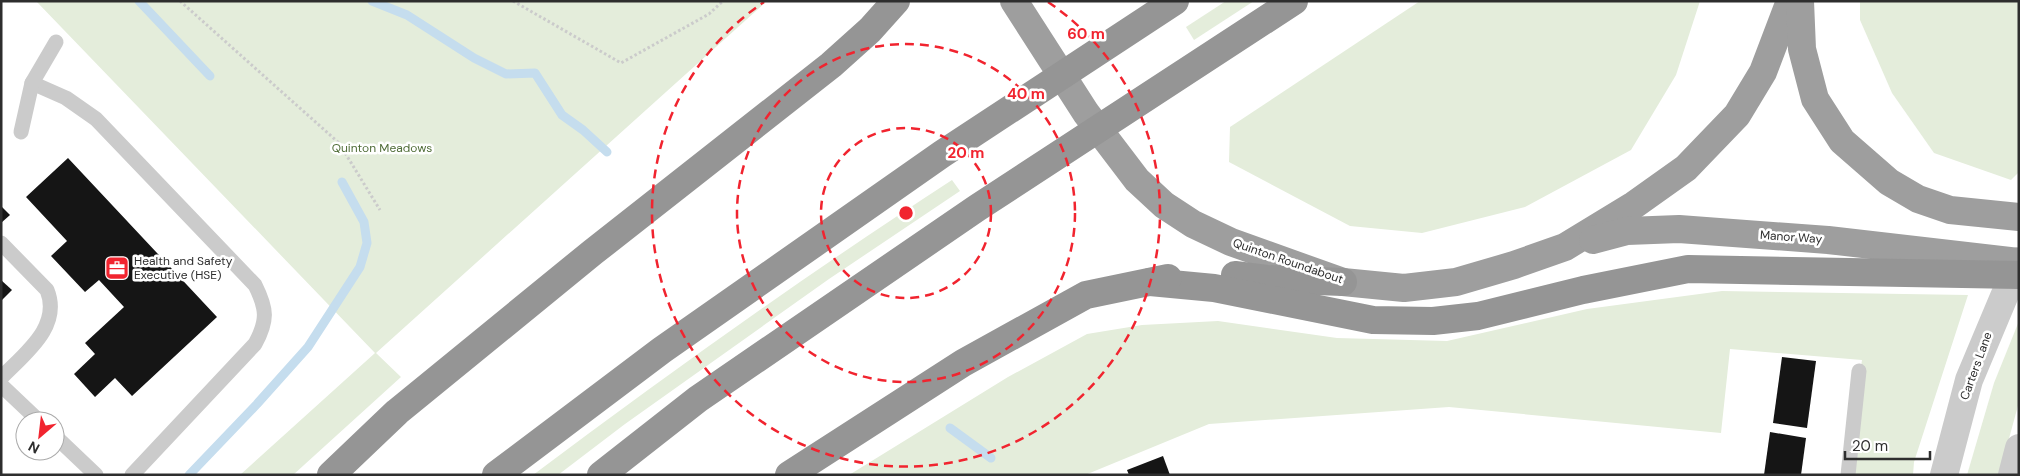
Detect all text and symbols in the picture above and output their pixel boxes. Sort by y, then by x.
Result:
text: 60 m [1067,24,1105,44]
text: 40 m [1007,84,1045,104]
park label: Quinton Meadows [332,140,432,156]
text: 20 m [948,143,984,163]
centre of rings [897,204,915,222]
street label: Manor Way [1759,227,1823,247]
street label: Quinton Roundabout [1231,235,1346,287]
place label: Health and Safety Executive (HSE) [134,253,233,283]
office icon: Health and Safety Executive (HSE) [104,255,130,281]
street label: Carters Lane [1956,330,1996,402]
north arrow [15,411,65,461]
scale bar [1845,428,1930,460]
text: 20 m [1852,436,1888,456]
text: N [25,437,43,458]

